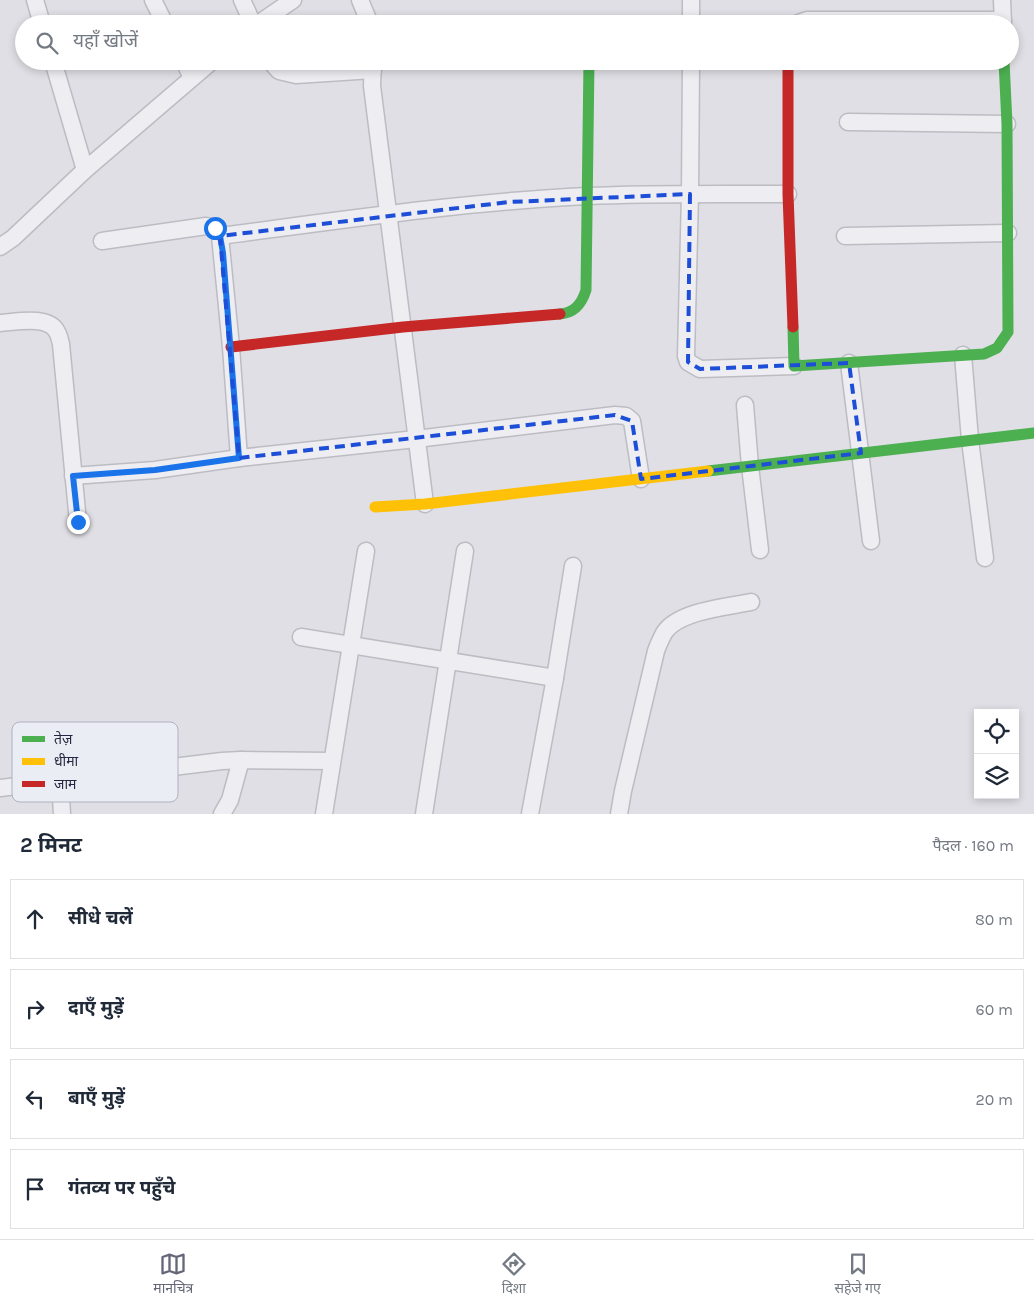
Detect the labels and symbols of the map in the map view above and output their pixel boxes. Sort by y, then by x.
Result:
route start [204,217,227,240]
route end [67,511,90,534]
legend [12,722,178,802]
text: तेज़ [54,730,73,748]
text: धीमा [54,753,79,770]
text: जाम [54,776,77,793]

